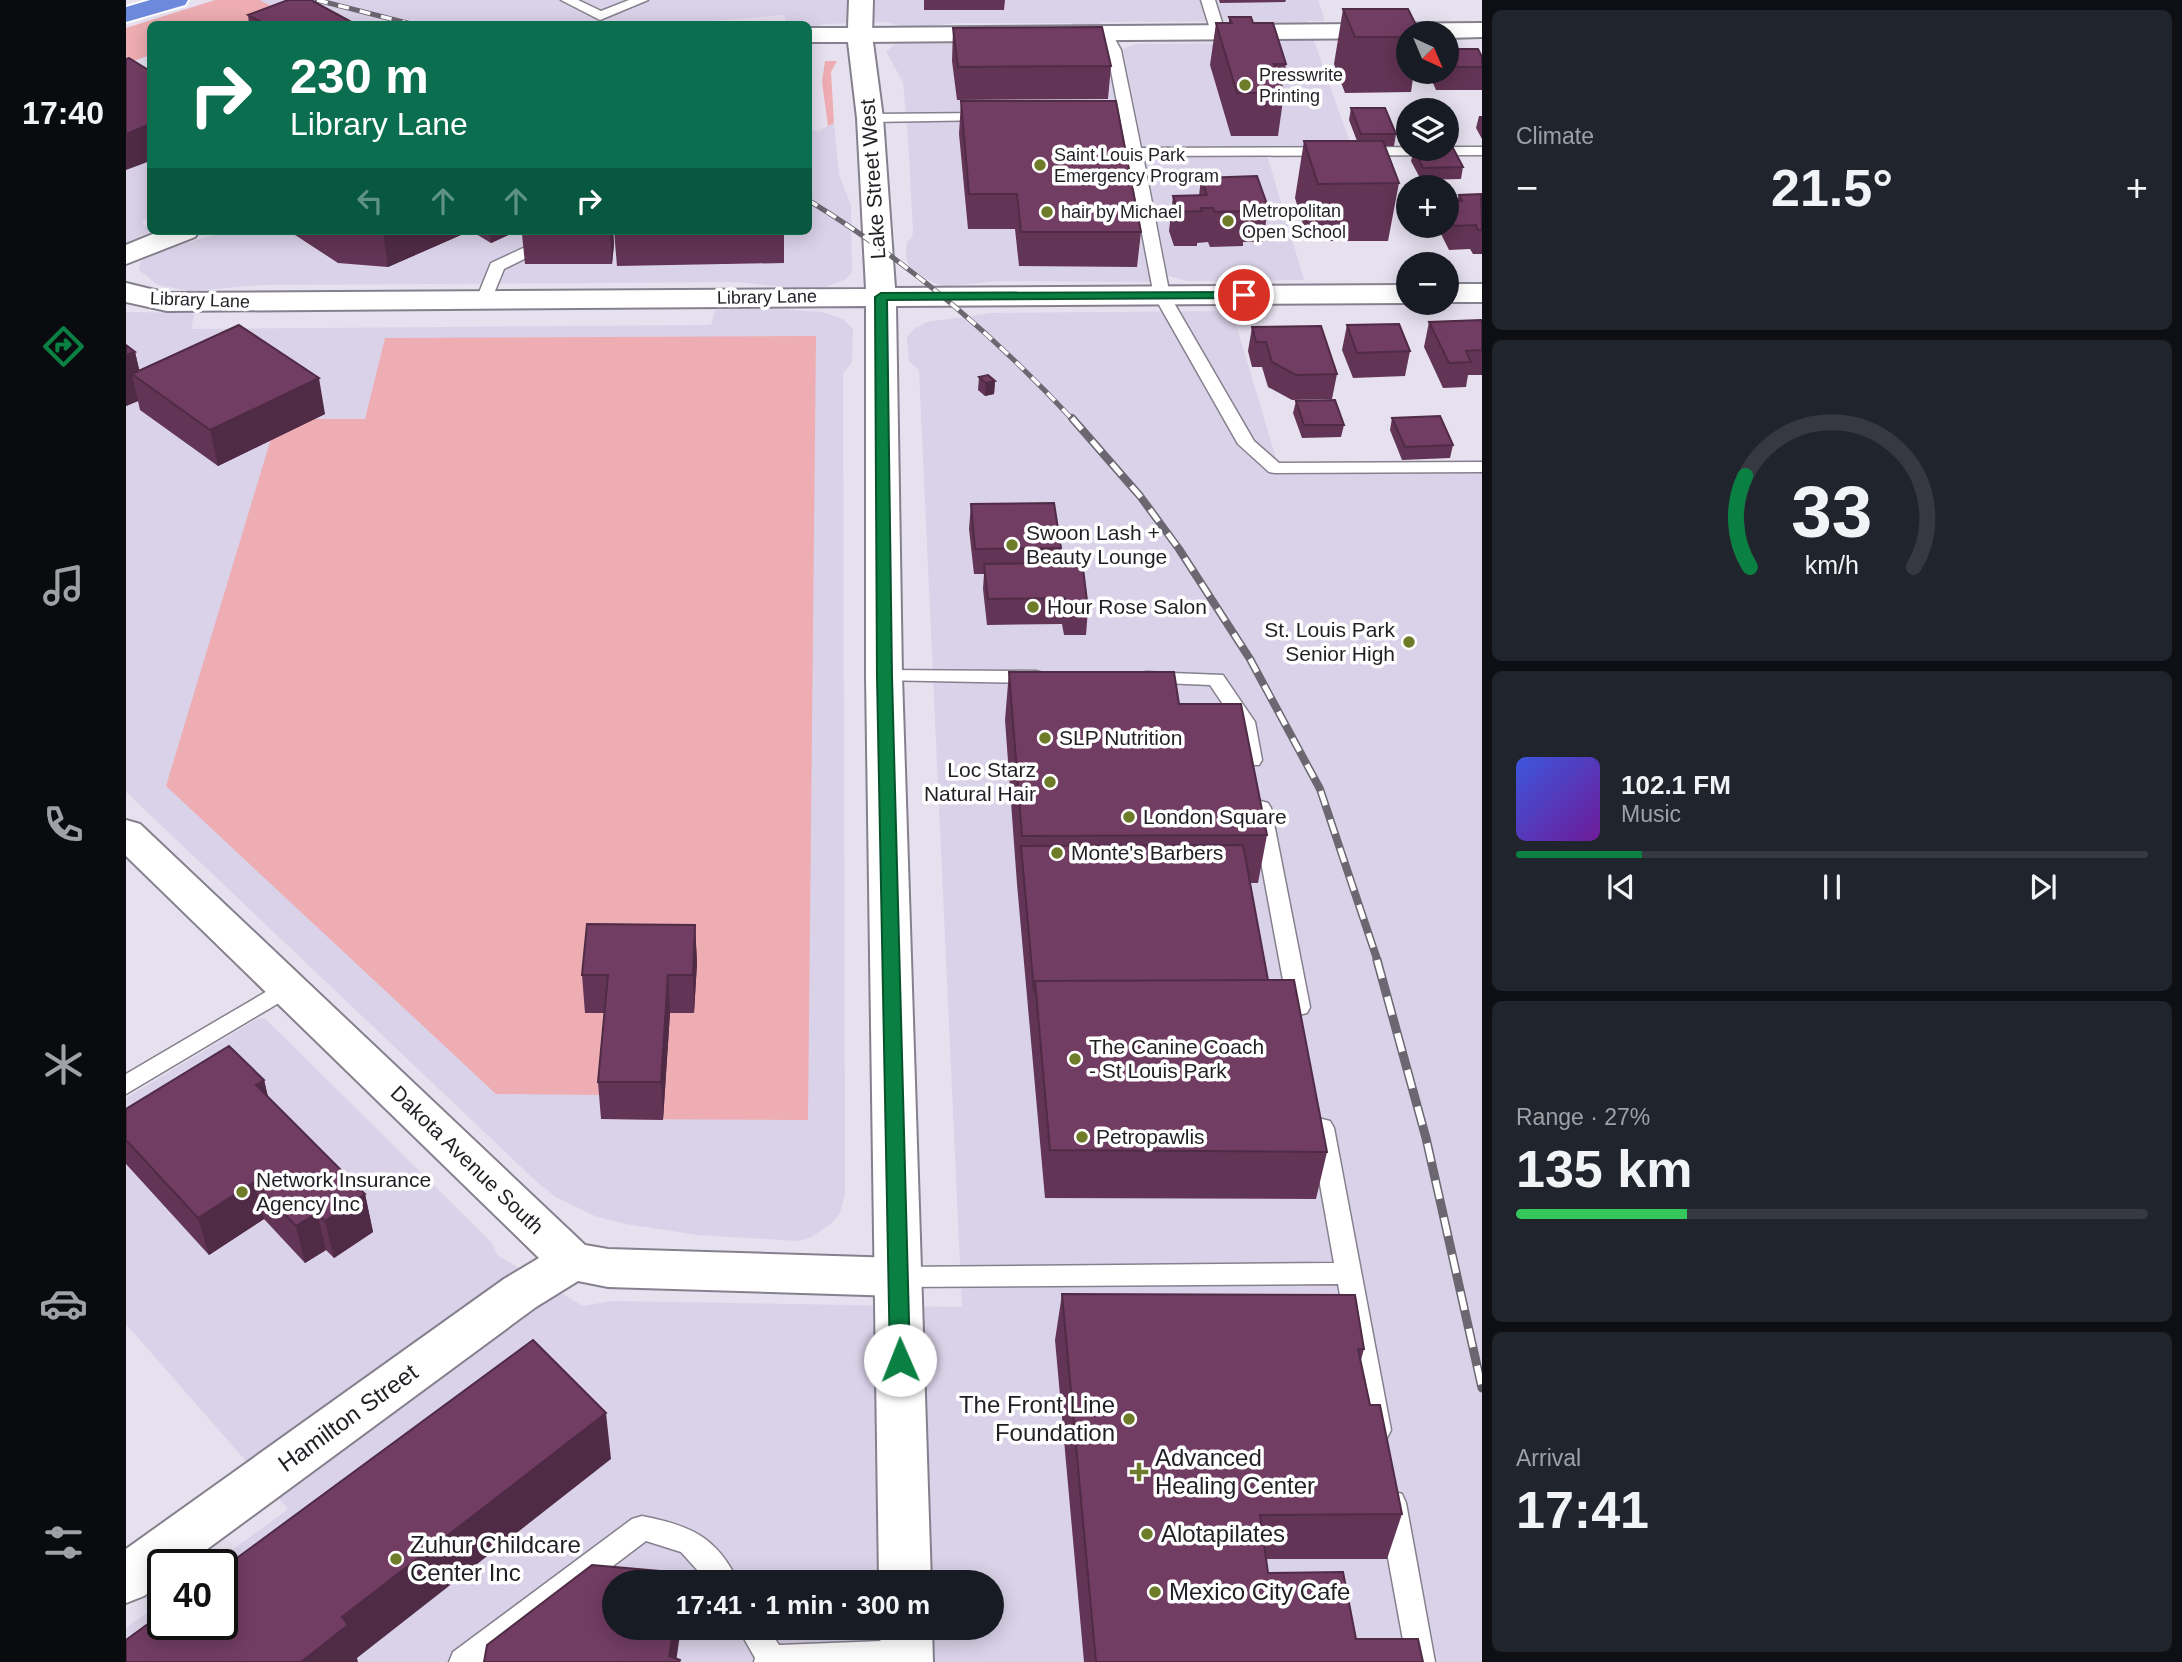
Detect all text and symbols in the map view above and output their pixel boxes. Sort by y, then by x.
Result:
north arrow [1396,21,1460,84]
map controls [1396,21,1459,315]
icon: right [175,49,266,140]
text: 230 m [290,49,429,103]
place label: Presswrite Printing [1259,65,1343,106]
marker: Presswrite Printing [1237,77,1253,93]
text: 17:40 [22,95,104,131]
street label: Lake Street West [855,98,890,260]
button: layers [1396,98,1459,161]
text: Library Lane [290,106,468,142]
text: Climate [1516,123,1594,149]
place label: Saint Louis Park Emergency Program [1054,145,1219,186]
marker: Saint Louis Park Emergency Program [1032,157,1048,173]
text: 21.5° [1771,159,1893,217]
text: − [1516,167,1538,209]
text: + [2126,167,2148,209]
button: + [1396,175,1459,238]
icon: left [351,182,389,220]
icon: ahead [424,182,462,220]
icon: ahead [497,182,535,220]
icon: right [570,182,608,220]
place label: Metropolitan Open School [1242,201,1346,242]
place label: hair by Michael [1061,202,1182,222]
marker: hair by Michael [1039,204,1055,220]
marker: Metropolitan Open School [1220,213,1236,229]
button: − [1396,252,1459,315]
pin [1214,265,1274,325]
icon: arrive [1225,276,1263,314]
street label: Library Lane [717,286,817,308]
street label: Library Lane [150,288,250,312]
icon: directions [39,322,88,371]
text: 33 [1792,471,1872,552]
place label: Swoon Lash + Beauty Lounge [1026,521,1167,568]
marker: Swoon Lash + Beauty Lounge [1004,537,1020,553]
text: km/h [1805,550,1859,578]
icon: music [39,561,88,610]
place label: Hour Rose Salon [1047,595,1207,618]
marker: Hour Rose Salon [1025,599,1041,615]
place label: St. Louis Park Senior High [1264,618,1395,665]
marker: St. Louis Park Senior High [1401,634,1417,650]
place label: SLP Nutrition [1059,726,1182,749]
marker: SLP Nutrition [1037,730,1053,746]
place label: Loc Starz Natural Hair [924,758,1036,805]
text: 102.1 FM [1621,770,1731,800]
marker: Loc Starz Natural Hair [1042,774,1058,790]
icon: phone [39,800,88,849]
text: Music [1621,801,1681,827]
place label: London Square [1143,805,1287,828]
marker: London Square [1121,809,1137,825]
place label: Monte's Barbers [1071,841,1223,864]
marker: Monte's Barbers [1049,845,1065,861]
icon: previous [1602,868,1640,906]
icon: pause [1813,868,1851,906]
icon: next [2024,868,2062,906]
place label: The Canine Coach - St Louis Park [1089,1035,1264,1082]
icon: climate [39,1040,88,1089]
marker: The Canine Coach - St Louis Park [1067,1051,1083,1067]
street label: Dakota Avenue South [386,1081,548,1238]
text: Range · 27% [1516,1104,1650,1130]
place label: Petropawlis [1096,1125,1205,1148]
marker: Petropawlis [1074,1129,1090,1145]
text: 135 km [1516,1140,1692,1198]
place label: Network Insurance Agency Inc [256,1168,431,1215]
marker: Network Insurance Agency Inc [234,1184,250,1200]
icon: car [39,1279,88,1328]
position arrow [863,1323,937,1397]
street label: Hamilton Street [273,1358,423,1477]
place label: The Front Line Foundation [959,1391,1115,1446]
marker: The Front Line Foundation [1121,1411,1137,1427]
place label: Advanced Healing Center [1155,1444,1315,1499]
text: Arrival [1516,1445,1581,1471]
marker: Advanced Healing Center [1129,1462,1149,1482]
text: 17:41 [1516,1481,1649,1539]
icon: filters [39,1518,88,1567]
place label: Alotapilates [1161,1520,1285,1547]
marker: Alotapilates [1139,1526,1155,1542]
place label: Zuhur Childcare Center Inc [410,1531,581,1586]
speed limit sign: 40 [147,1549,238,1640]
marker: Zuhur Childcare Center Inc [388,1551,404,1567]
place label: Mexico City Cafe [1169,1578,1350,1605]
marker: Mexico City Cafe [1147,1584,1163,1600]
text: 17:41 · 1 min · 300 m [676,1590,930,1620]

